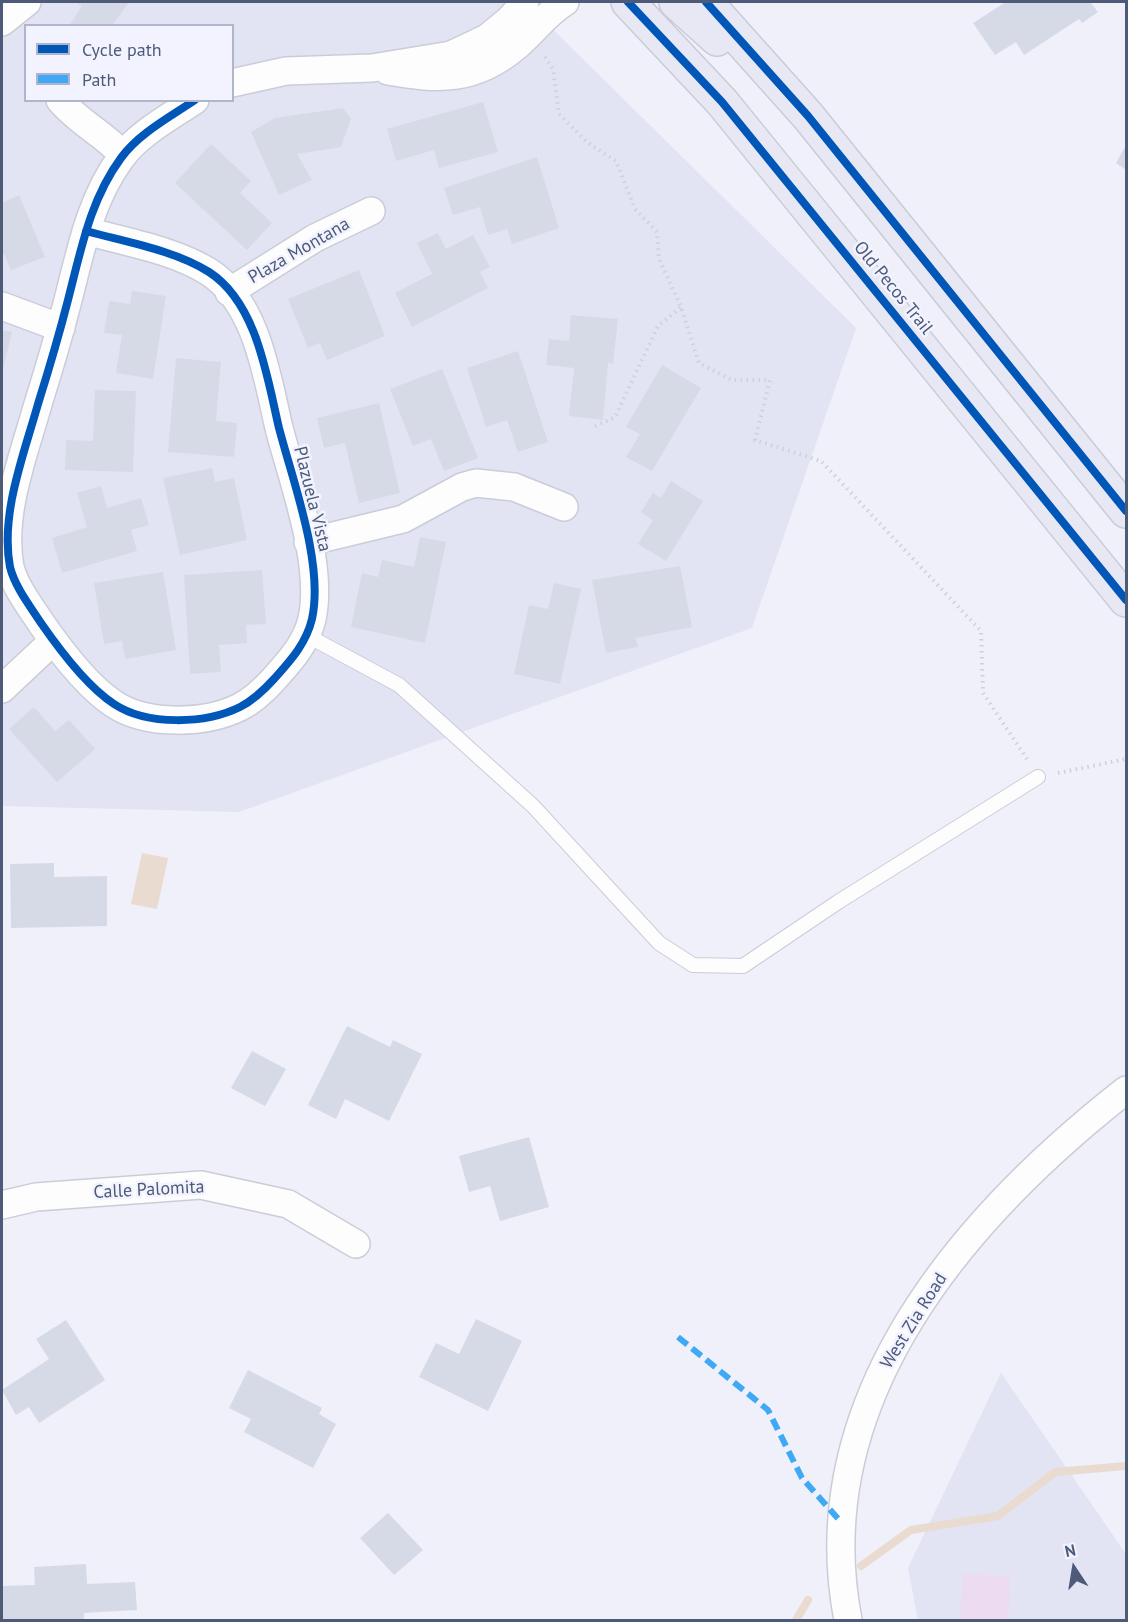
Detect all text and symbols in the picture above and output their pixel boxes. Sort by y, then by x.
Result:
legend [24,24,234,102]
text: Cycle path [82,38,162,61]
text: Path [82,68,116,91]
street label: Plaza Montana [244,213,354,289]
street label: Old Pecos Trail [849,237,937,339]
street label: Plazuela Vista [288,444,336,554]
street label: Calle Palomita [93,1176,205,1204]
street label: West Zia Road [876,1269,952,1373]
north arrow [1044,1538,1104,1598]
text: N [1063,1540,1077,1561]

